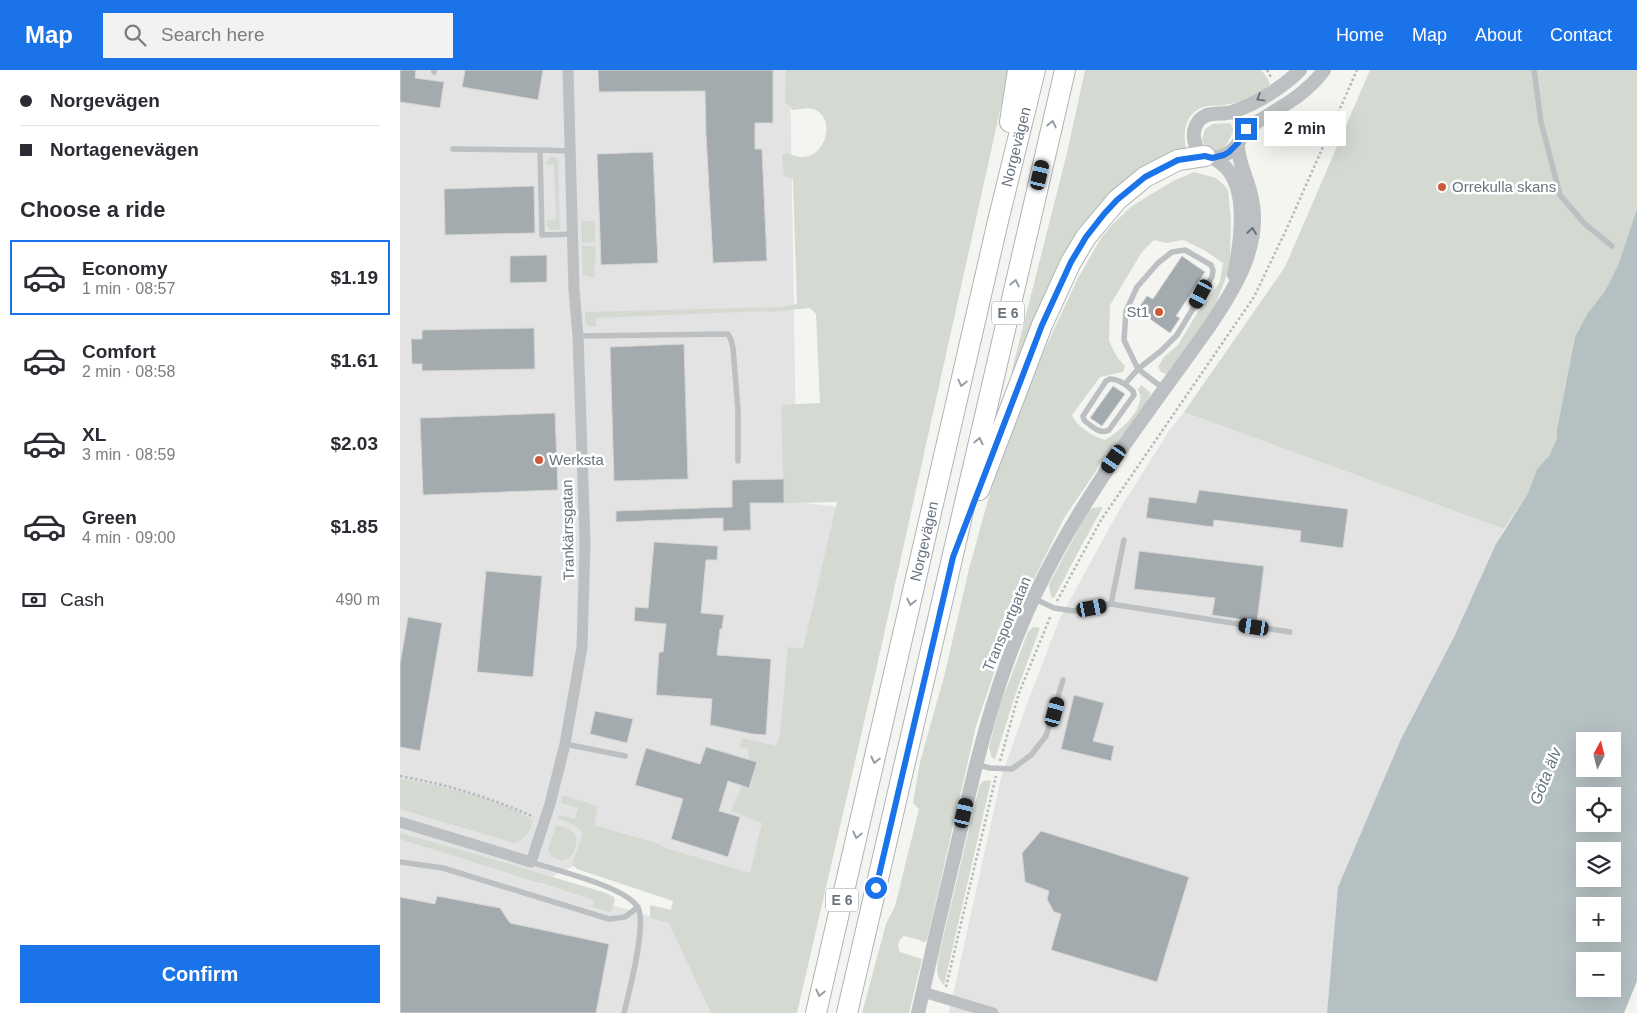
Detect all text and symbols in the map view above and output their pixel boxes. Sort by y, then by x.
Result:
search box [103,13,453,58]
text: Map [25,21,73,48]
icon: search [121,21,149,49]
text: Search here [161,24,265,45]
text: Home [1336,25,1384,45]
text: Map [1412,25,1447,45]
text: About [1475,25,1522,45]
text: Contact [1550,25,1612,45]
text: Norgevägen [50,90,160,111]
one-way arrow [1257,92,1266,102]
street label: Norgevägen [998,105,1034,188]
callout: 2 min [1264,112,1346,146]
route end [1235,118,1257,140]
one-way arrow [1046,120,1057,129]
text: 2 min [1284,120,1326,137]
text: Nortagenevägen [50,139,199,160]
car [1029,159,1050,191]
place label: Orrekulla skans [1452,178,1556,195]
marker: Orrekulla skans [1436,181,1448,193]
text: Choose a ride [20,197,165,222]
one-way arrow [1246,227,1257,235]
icon: car [22,255,67,300]
text: Economy [82,258,168,279]
text: $1.19 [330,267,378,288]
car [1187,277,1214,311]
one-way arrow [1009,278,1020,287]
text: 1 min · 08:57 [82,280,175,297]
road number: E 6 [992,302,1024,324]
place label: St1 [1126,303,1149,320]
marker: St1 [1153,306,1165,318]
icon: car [22,338,67,383]
text: Comfort [82,341,156,362]
text: $1.61 [330,350,378,371]
text: 2 min · 08:58 [82,363,175,380]
one-way arrow [957,378,968,387]
icon: car [22,421,67,466]
text: XL [82,424,106,445]
text: $2.03 [330,433,378,454]
one-way arrow [973,437,984,446]
car [1099,442,1128,476]
text: 3 min · 08:59 [82,446,175,463]
place label: Werksta [549,451,604,468]
marker: Werksta [533,454,545,466]
street label: Trankärrsgatan [558,479,577,581]
street label: Norgevägen [906,499,941,583]
icon: car [22,504,67,549]
text: Green [82,507,137,528]
text: $1.85 [330,516,378,537]
text: 4 min · 09:00 [82,529,175,546]
street label: Transportgatan [979,574,1034,674]
icon: cash [20,586,48,614]
text: Cash [60,589,104,610]
text: 490 m [336,591,380,608]
one-way arrow [906,597,917,606]
car [1075,598,1108,618]
car [1238,617,1269,637]
car [1043,696,1066,728]
north arrow [1576,732,1621,778]
map controls [1576,732,1621,997]
water label: Göta älv [1526,744,1565,807]
one-way arrow [870,756,881,765]
button: locate [1576,787,1621,832]
car [953,797,974,829]
one-way arrow [852,830,863,839]
button: layers [1576,842,1621,887]
route start [865,877,887,899]
road number: E 6 [826,888,858,912]
button: + [1576,897,1621,942]
button: Confirm [20,945,380,1003]
button: − [1576,952,1621,997]
one-way arrow [816,988,826,997]

